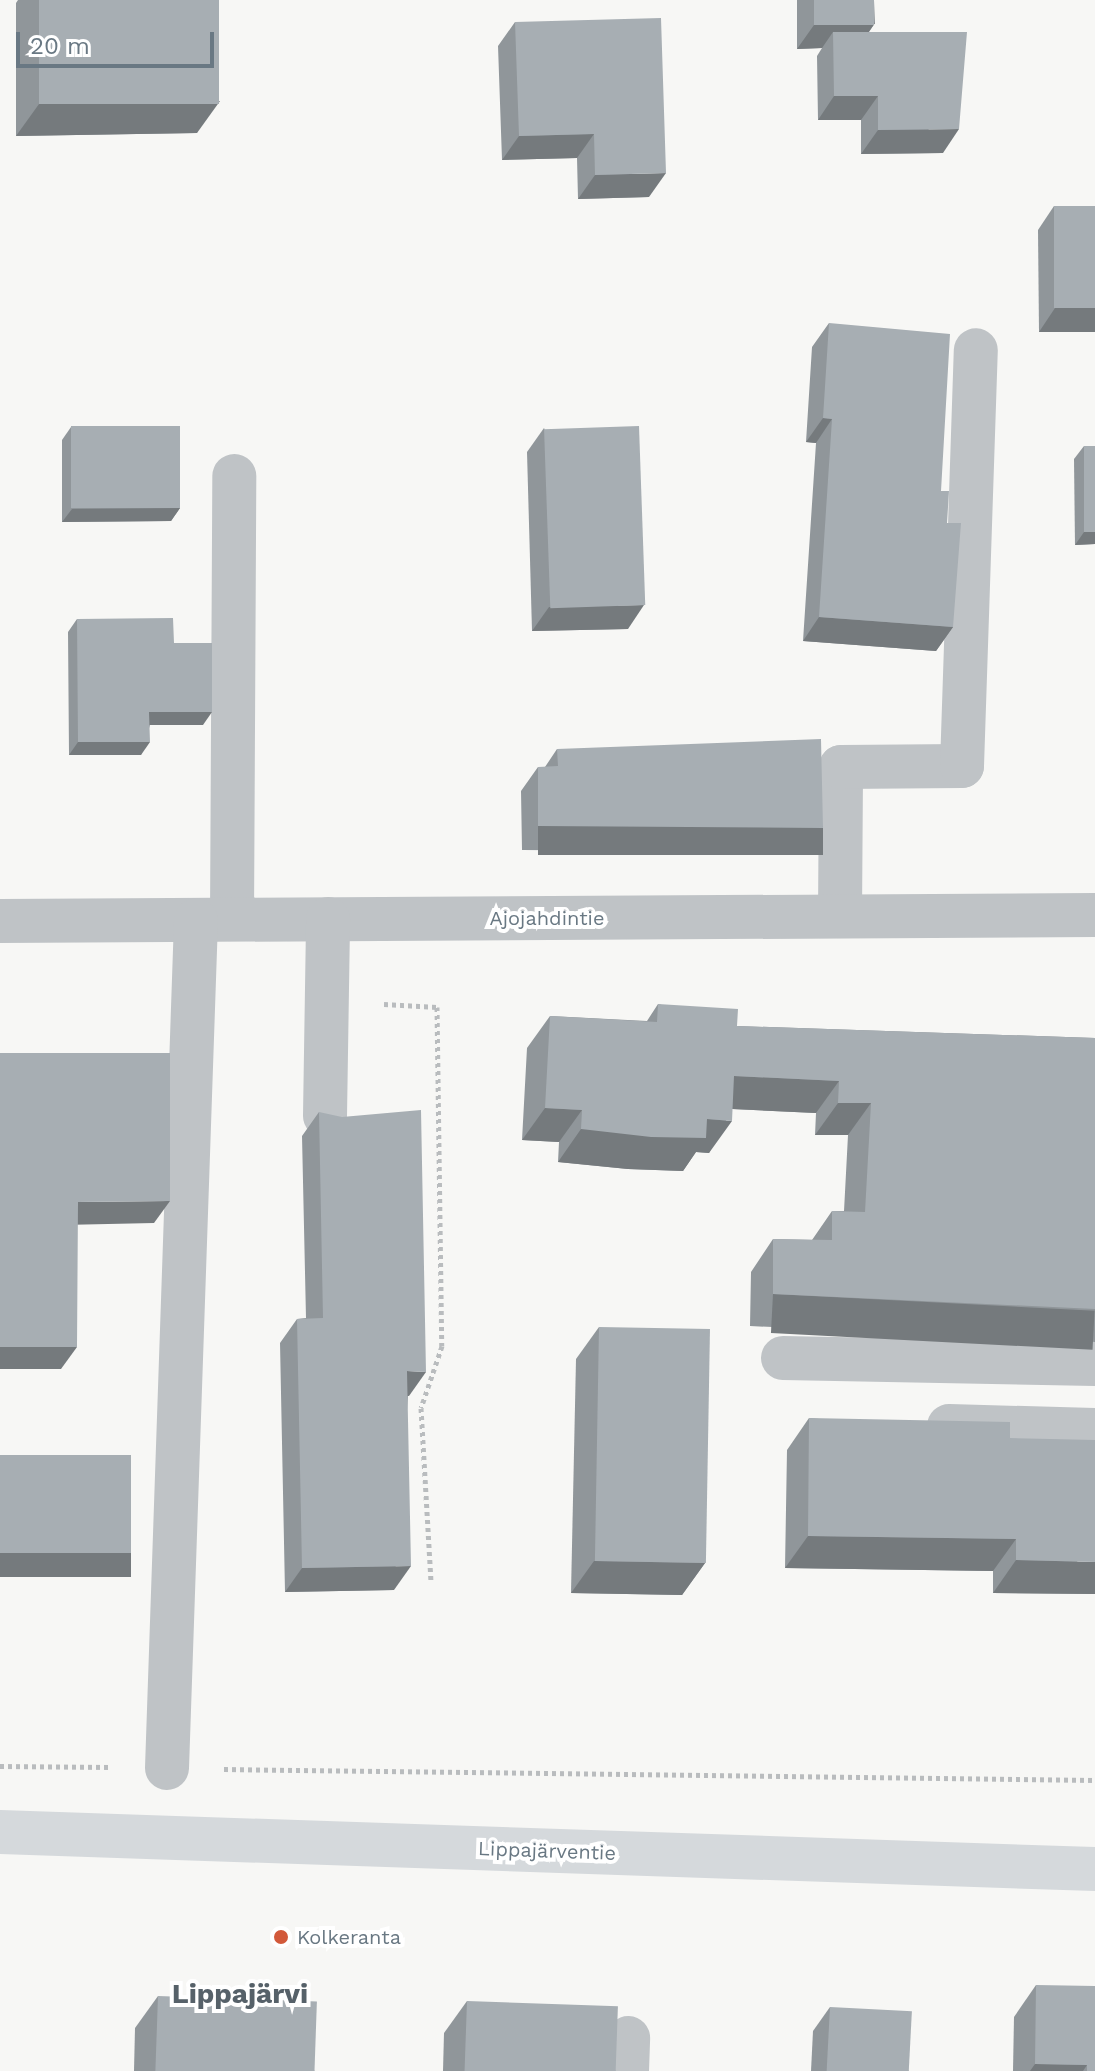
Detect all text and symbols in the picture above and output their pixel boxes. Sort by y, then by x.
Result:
scale bar [20,16,218,66]
text: 20 m [30,32,90,60]
street label: Ajojahdintie [490,906,604,930]
street label: Lippajärventie [478,1837,616,1865]
place label: Kolkeranta [297,1925,401,1949]
marker: Kolkeranta [272,1928,290,1946]
district label: Lippajärvi [172,1977,308,2011]

